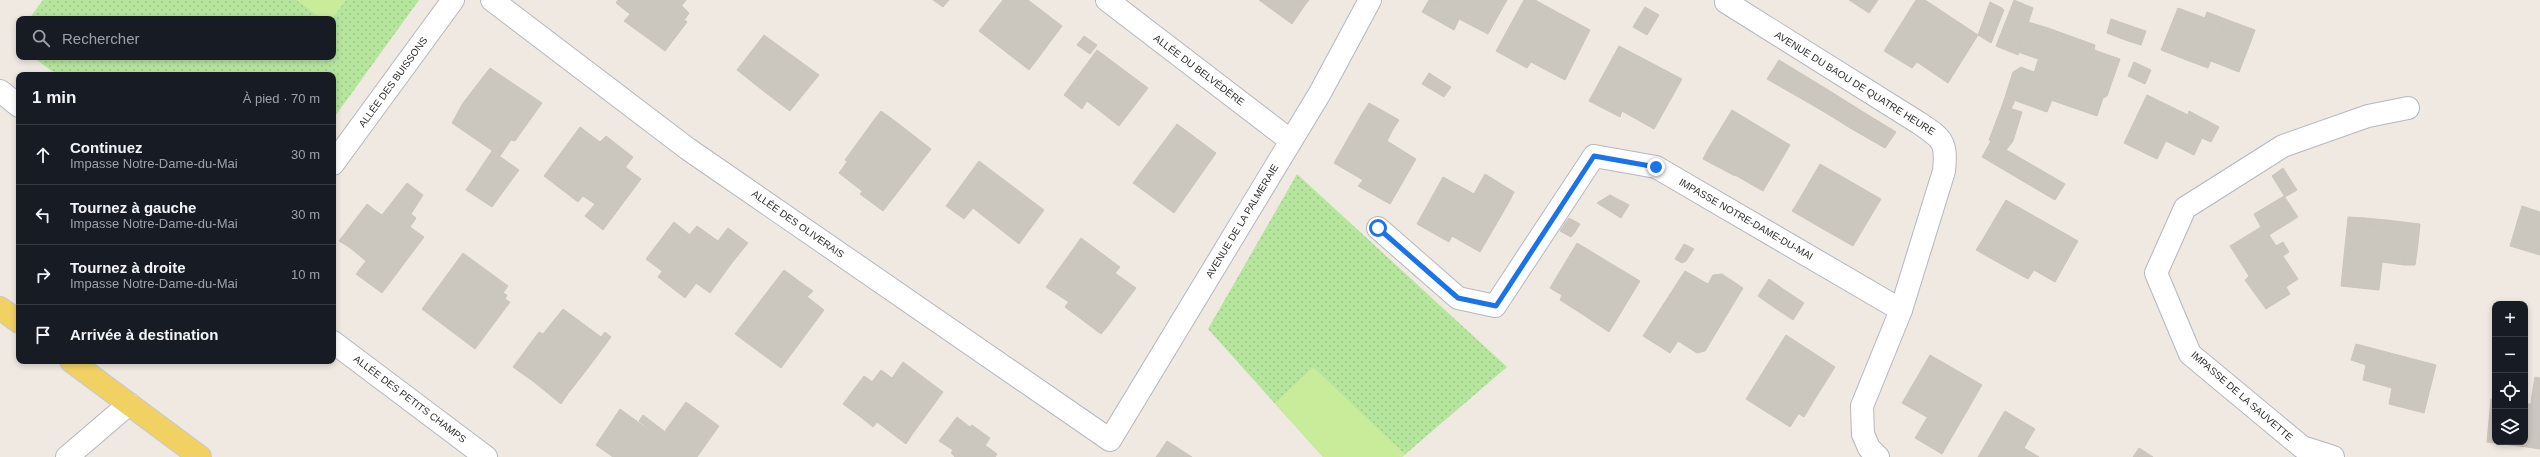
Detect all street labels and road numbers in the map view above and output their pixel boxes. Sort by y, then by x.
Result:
street label: AVENUE DU BAOU DE QUATRE HEURE [1773,29,1937,137]
street label: ALLÉE DU BELVÉDÈRE [1152,32,1247,108]
street label: ALLÉE DES BUISSONS [356,34,430,129]
street label: AVENUE DE LA PALMERAIE [1204,162,1281,280]
street label: IMPASSE NOTRE-DAME-DU-MAI [1677,176,1815,262]
street label: ALLÉE DES OLIVERAIS [750,187,847,260]
street label: IMPASSE DE LA SAUVETTE [2189,349,2295,443]
street label: ALLÉE DES PETITS CHAMPS [352,352,469,445]

